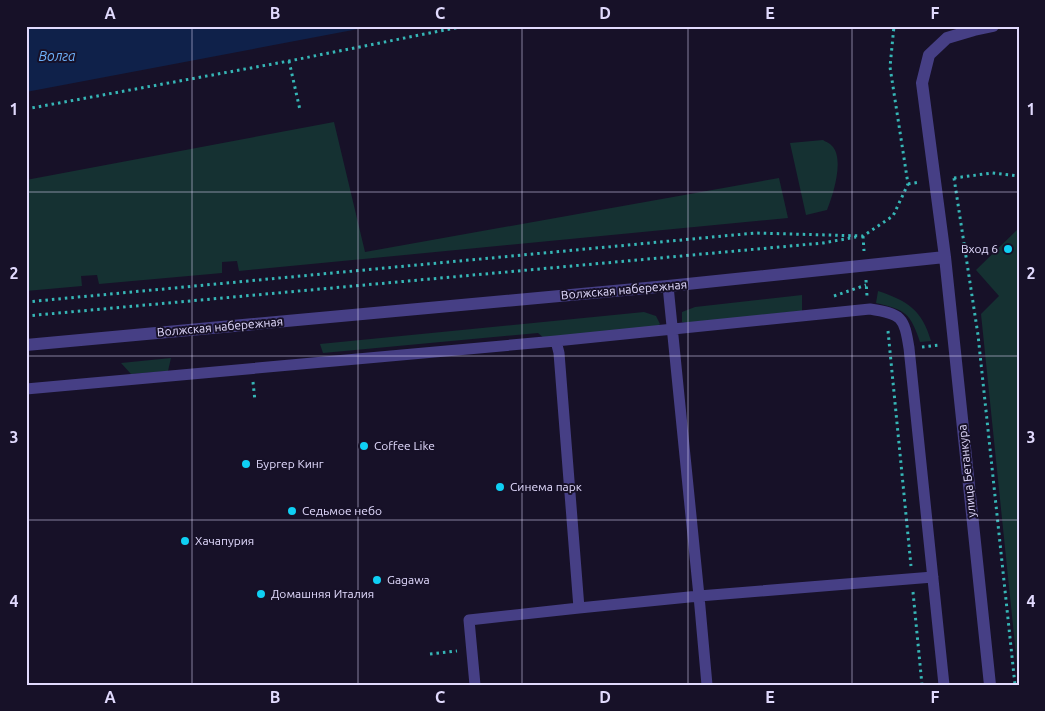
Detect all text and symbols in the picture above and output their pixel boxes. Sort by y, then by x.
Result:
text: A [104,4,116,22]
text: B [270,4,280,22]
text: C [435,4,445,22]
text: D [599,4,611,22]
text: E [765,4,775,22]
text: F [931,4,940,22]
water label: Волга [38,48,76,64]
text: 1 [9,100,19,118]
text: 1 [1026,100,1036,118]
place label: Вход 6 [961,242,998,255]
marker: Вход 6 [1002,243,1014,255]
text: 2 [9,264,19,282]
text: 2 [1026,264,1036,282]
street label: Волжская набережная [560,278,688,301]
street label: Волжская набережная [156,315,284,338]
street label: улица Бетанкура [955,424,978,518]
text: 3 [9,428,19,446]
text: 3 [1026,428,1036,446]
place label: Coffee Like [374,439,435,452]
marker: Coffee Like [358,440,370,452]
place label: Бургер Кинг [256,457,324,470]
marker: Бургер Кинг [240,458,252,470]
place label: Синема парк [510,480,582,493]
marker: Синема парк [494,481,506,493]
place label: Седьмое небо [302,504,382,517]
marker: Седьмое небо [286,505,298,517]
place label: Хачапурия [195,534,254,547]
marker: Хачапурия [179,535,191,547]
place label: Gagawa [387,573,430,586]
marker: Gagawa [371,574,383,586]
place label: Домашняя Италия [271,587,374,600]
marker: Домашняя Италия [255,588,267,600]
text: 4 [9,592,19,610]
text: 4 [1026,592,1036,610]
text: A [104,688,116,706]
text: B [270,688,280,706]
text: C [435,688,445,706]
text: D [599,688,611,706]
text: E [765,688,775,706]
text: F [931,688,940,706]

